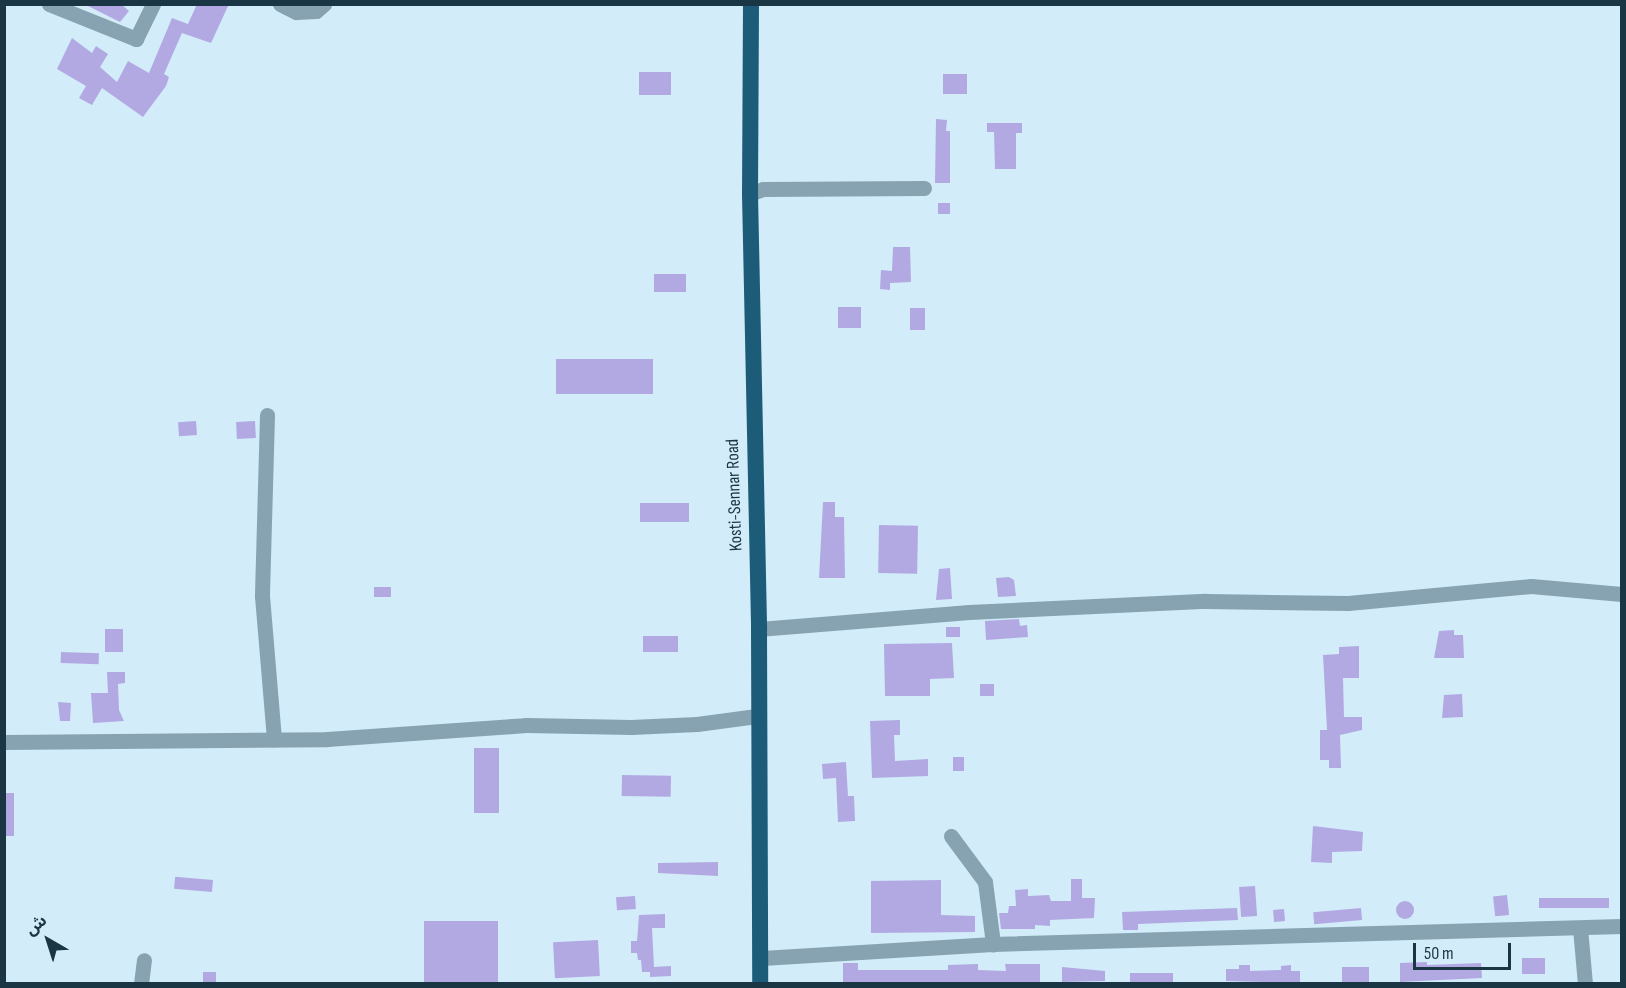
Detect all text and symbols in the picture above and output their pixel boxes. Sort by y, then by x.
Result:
street label: Kosti-Sennar Road [722,438,748,552]
north arrow [18,910,78,970]
text: ش [22,911,51,940]
scale bar [1416,931,1514,969]
text: 50 m [1424,943,1454,964]

